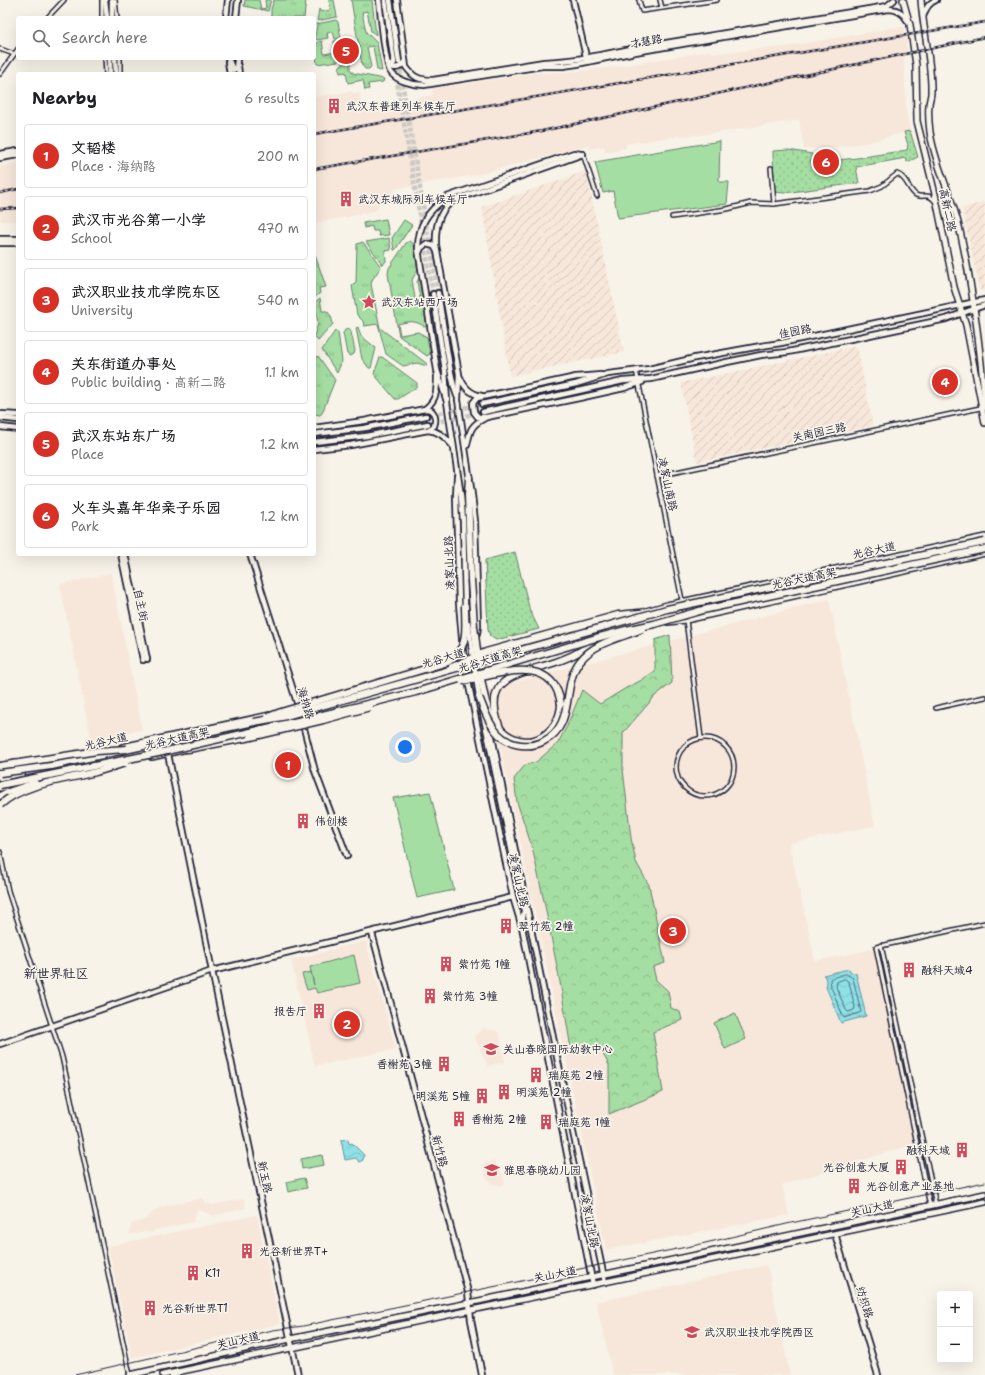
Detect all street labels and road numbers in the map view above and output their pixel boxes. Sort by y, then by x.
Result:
street label: 才慧路 [629,31,664,52]
street label: 高新二路 [936,187,959,233]
street label: 佳园路 [777,321,813,342]
street label: 关南园三路 [791,419,848,446]
street label: 凌家山南路 [654,456,681,513]
street label: 凌家山北路 [441,535,458,591]
street label: 光谷大道 [851,539,897,562]
street label: 光谷大道高架 [770,564,838,593]
street label: 自主街 [130,587,151,624]
street label: 光谷大道高架 [456,643,524,676]
street label: 光谷大道 [420,645,466,672]
street label: 海纳路 [294,685,317,721]
street label: 光谷大道高架 [143,724,211,753]
street label: 光谷大道 [83,729,129,754]
street label: 凌家山北路 [505,852,532,909]
street label: 新竹路 [428,1133,451,1169]
street label: 新玉路 [254,1159,275,1195]
street label: 凌家山北路 [577,1193,602,1250]
street label: 关山大道 [849,1197,895,1220]
street label: 关山大道 [532,1263,578,1286]
street label: 纺织路 [853,1284,877,1320]
street label: 关山大道 [215,1328,261,1353]

